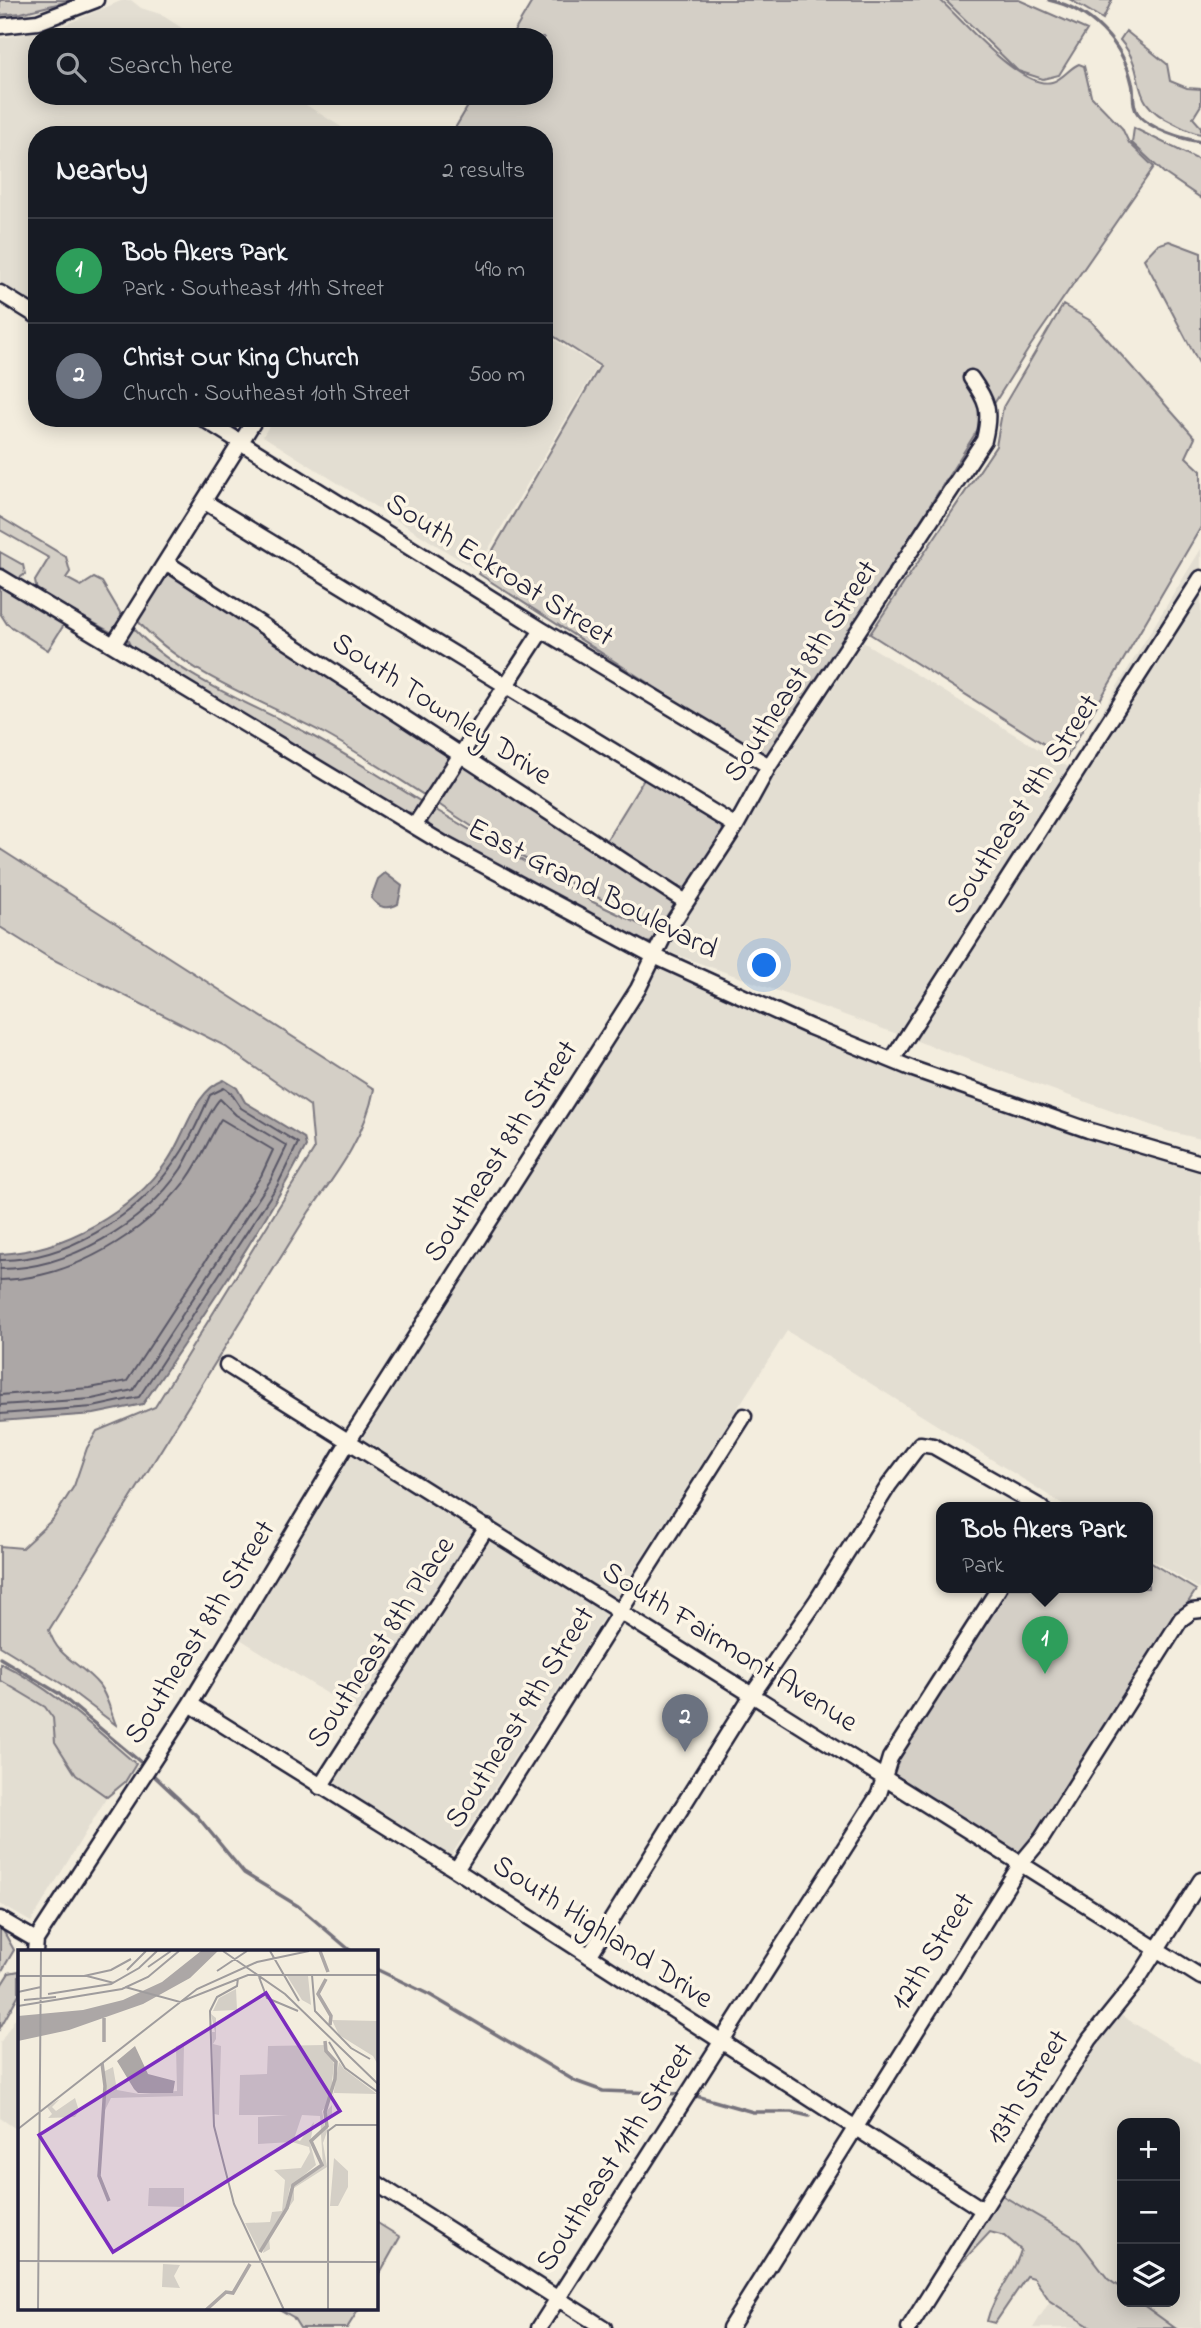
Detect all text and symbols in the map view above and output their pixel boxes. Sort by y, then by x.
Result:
search box [28,28,553,105]
icon: search [52,48,90,86]
text: Search here [108,48,233,86]
text: Nearby [56,150,148,194]
text: 2 results [442,155,525,188]
text: Bob Akers Park [123,235,287,273]
text: 1 [75,254,83,287]
text: 490 m [475,254,525,287]
text: Park · Southeast 11th Street [123,273,384,306]
text: Christ Our King Church [123,340,359,378]
text: 2 [73,359,85,392]
text: 500 m [468,359,525,392]
text: Church · Southeast 10th Street [123,378,410,411]
street label: South Eckroat Street [376,483,622,659]
street label: Southeast 8th Street [713,552,891,792]
street label: South Townley Drive [322,622,560,798]
street label: Southeast 9th Street [936,686,1112,924]
street label: East Grand Boulevard [459,808,725,972]
your location [747,948,781,982]
street label: Southeast 8th Street [413,1032,591,1272]
popup [936,1502,1153,1593]
street label: Southeast 8th Street [114,1512,288,1754]
text: Bob Akers Park [962,1512,1127,1550]
street label: Southeast 8th Place [297,1528,468,1758]
text: Park [962,1550,1004,1583]
street label: South Fairmont Avenue [592,1551,866,1745]
street label: Southeast 9th Street [435,1598,607,1838]
pin: 1 [1022,1616,1068,1674]
pin: 2 [662,1694,708,1752]
street label: South Highland Drive [483,1845,722,2022]
street label: 12th Street [880,1884,988,2020]
inset map [18,1950,378,2310]
street label: 13th Street [976,2021,1082,2155]
street label: Southeast 11th Street [525,2035,707,2281]
map controls [1117,2118,1180,2307]
button: + [1117,2118,1180,2181]
button: − [1117,2181,1180,2244]
button: layers [1117,2244,1180,2307]

